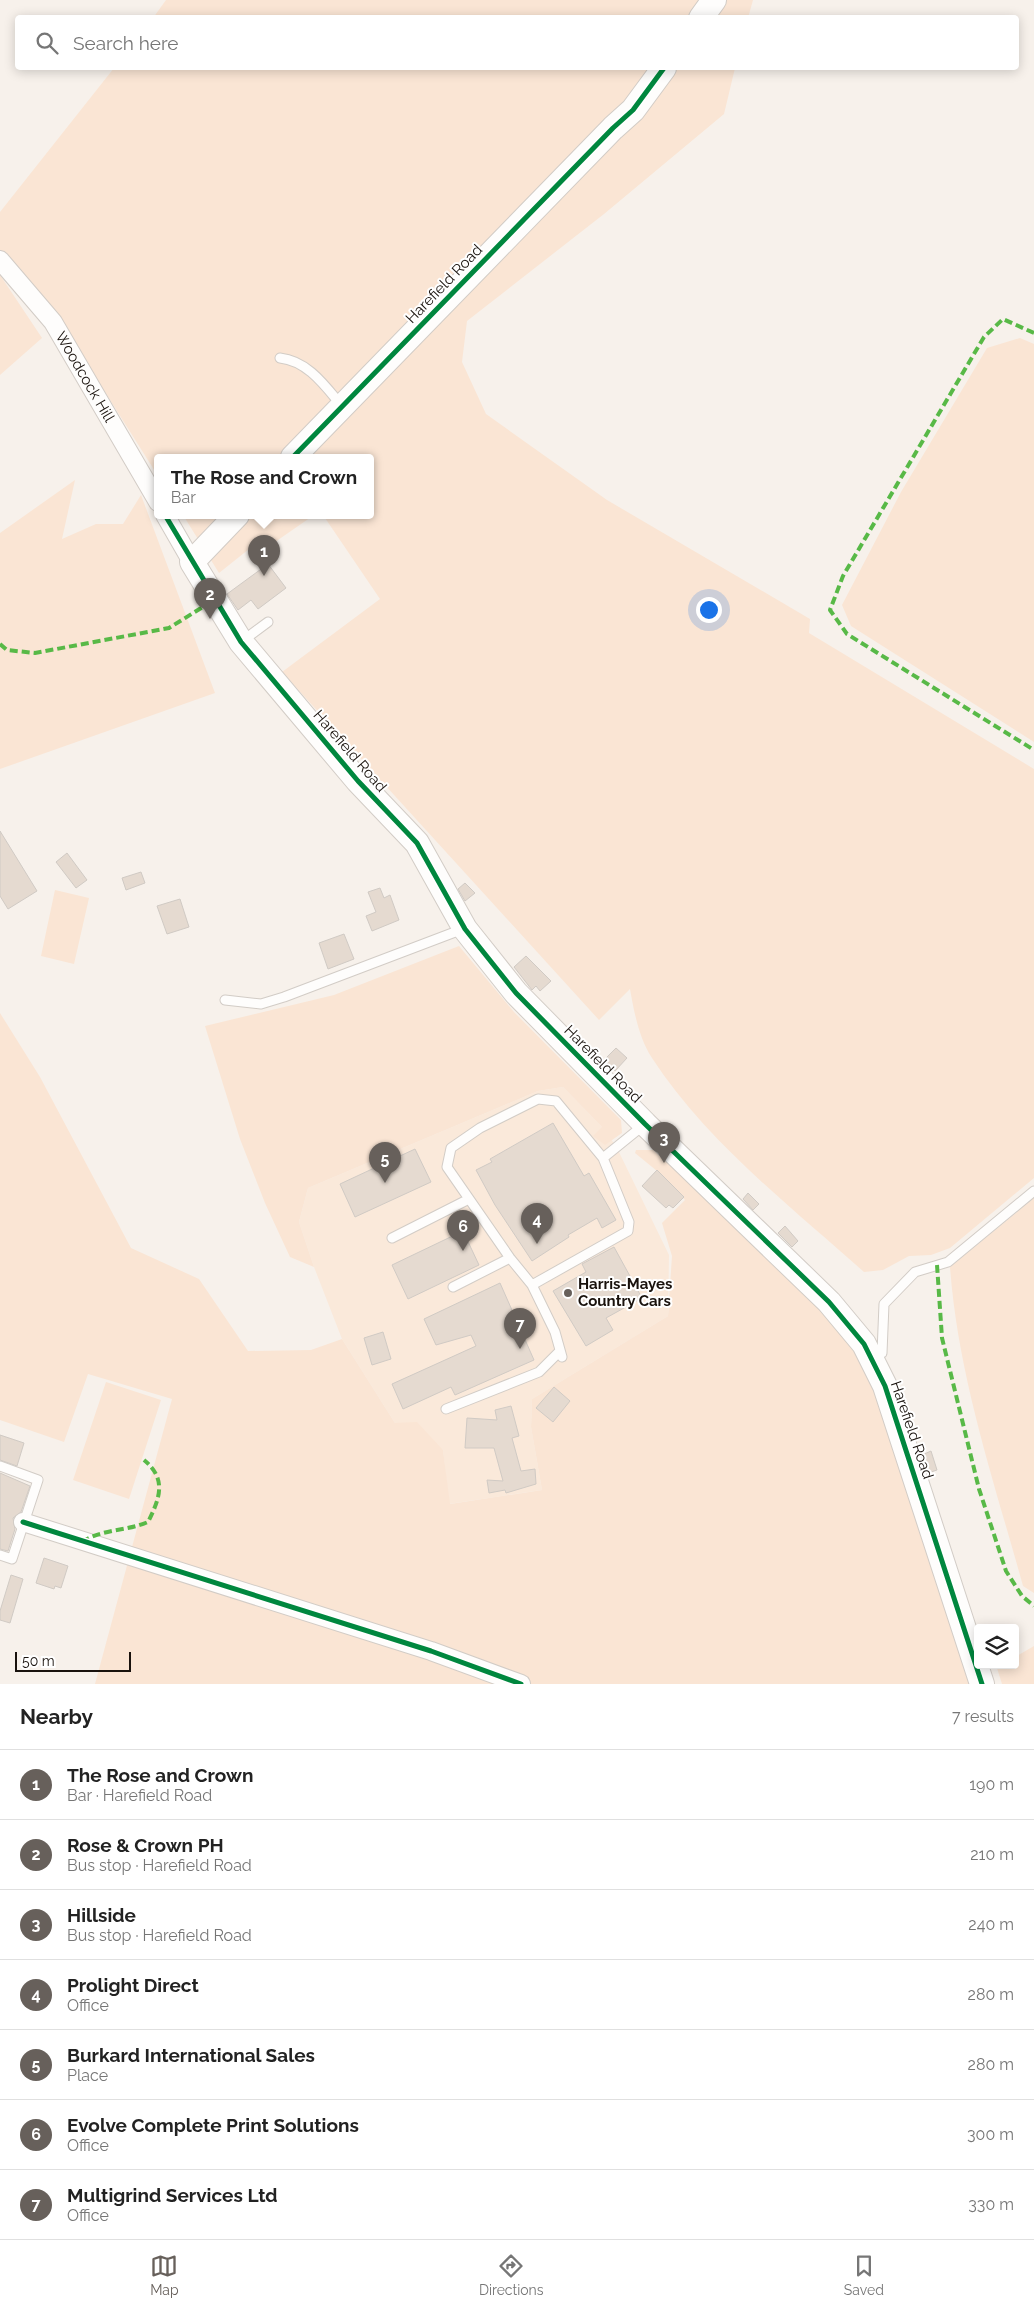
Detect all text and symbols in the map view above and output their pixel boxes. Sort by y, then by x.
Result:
search box [15,15,1019,70]
icon: search [33,29,61,57]
text: Search here [73,32,179,54]
street label: Harefield Road [402,241,486,327]
street label: Woodcock Hill [52,328,119,426]
popup [154,454,374,519]
text: The Rose and Crown [171,466,357,488]
text: Bar [171,488,196,507]
pin: 1 [248,535,280,576]
pin: 2 [194,578,226,619]
your location [696,597,722,623]
street label: Harefield Road [310,706,390,796]
street label: Harefield Road [560,1021,646,1107]
pin: 3 [648,1122,680,1163]
pin: 5 [369,1142,401,1183]
pin: 4 [521,1203,553,1244]
pin: 6 [447,1210,479,1251]
place label: Harris-Mayes Country Cars [578,1275,672,1310]
marker: Harris-Mayes Country Cars [562,1287,574,1299]
pin: 7 [504,1308,536,1349]
street label: Harefield Road [887,1379,937,1481]
map controls [974,1624,1019,1669]
button: layers [974,1624,1019,1669]
scale bar [15,1649,131,1672]
text: 50 m [22,1653,55,1669]
text: Nearby [20,1704,93,1729]
text: 7 results [952,1707,1014,1726]
text: The Rose and Crown [67,1764,253,1786]
text: 1 [32,1775,40,1794]
text: 190 m [969,1775,1014,1794]
text: Bar · Harefield Road [67,1786,212,1805]
text: Rose & Crown PH [67,1834,224,1856]
text: 2 [31,1845,41,1864]
text: 210 m [970,1845,1014,1864]
text: Bus stop · Harefield Road [67,1856,252,1875]
text: Hillside [67,1904,136,1926]
text: 3 [32,1915,40,1934]
text: 240 m [968,1915,1014,1934]
text: Bus stop · Harefield Road [67,1926,252,1945]
text: Prolight Direct [67,1974,199,1996]
text: 4 [31,1985,41,2004]
text: 280 m [968,1985,1014,2004]
text: Office [67,1996,109,2015]
text: Burkard International Sales [67,2044,315,2066]
text: 5 [32,2055,40,2074]
text: 280 m [968,2055,1014,2074]
text: Place [67,2066,108,2085]
text: Evolve Complete Print Solutions [67,2114,359,2136]
text: 6 [31,2125,41,2144]
text: 300 m [967,2125,1014,2144]
text: Office [67,2136,109,2155]
text: Multigrind Services Ltd [67,2184,278,2206]
text: 7 [32,2195,40,2214]
text: 330 m [968,2195,1014,2214]
text: Office [67,2206,109,2225]
tab: Map [150,2252,179,2298]
tab: Directions [479,2252,544,2298]
tab: Saved [844,2252,884,2298]

